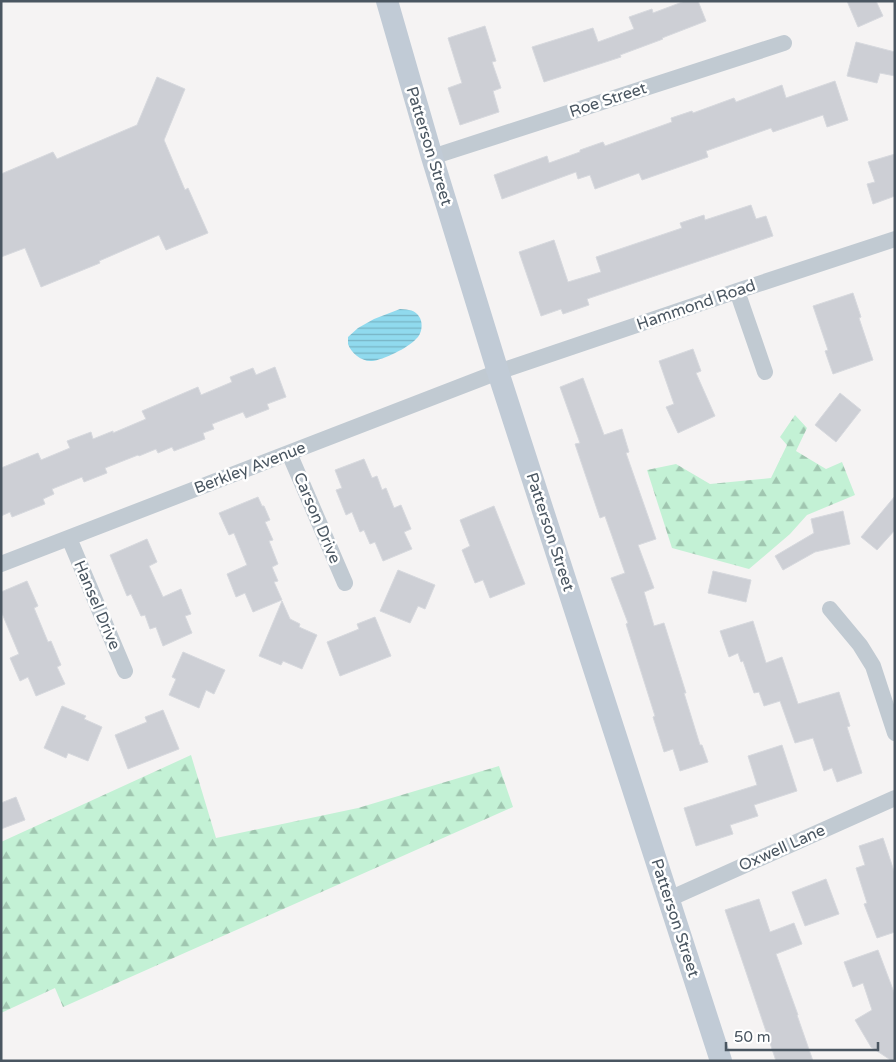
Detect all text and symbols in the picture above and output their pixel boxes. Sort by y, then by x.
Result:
street label: Roe Street [567,78,649,122]
street label: Patterson Street [401,84,457,208]
street label: Hammond Road [634,275,758,335]
street label: Berkley Avenue [191,438,309,498]
street label: Carson Drive [289,469,345,567]
street label: Patterson Street [521,470,579,594]
street label: Hansel Drive [69,557,125,653]
street label: Oxwell Lane [736,820,828,876]
street label: Patterson Street [646,856,704,980]
scale bar [726,1020,878,1052]
text: 50 m [734,1028,771,1046]

